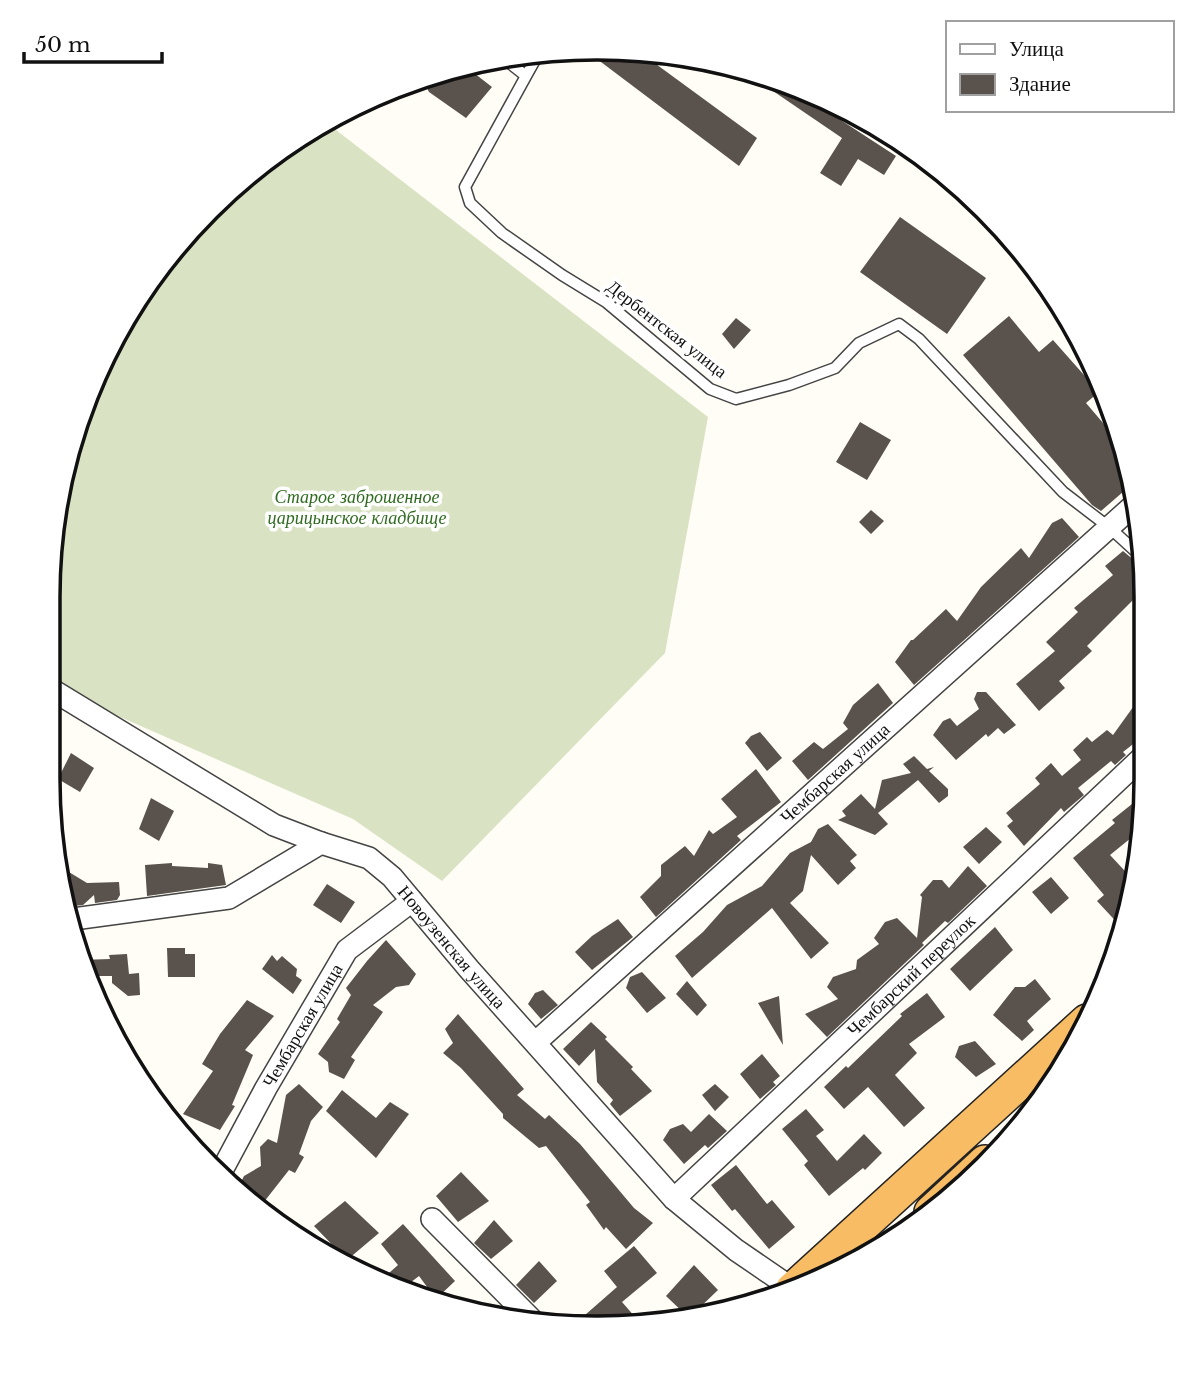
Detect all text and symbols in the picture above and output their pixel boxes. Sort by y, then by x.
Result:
scale bar [24,21,163,65]
legend [946,21,1173,112]
text: 50 m [35,32,91,58]
text: Улица [1009,36,1064,62]
text: Здание [1009,71,1071,97]
street label: Дербентская улица [603,275,731,383]
park label: Старое заброшенное царицынское кладбище [267,486,447,529]
street label: Чембарская улица [776,719,894,828]
street label: Новоузенская улица [393,881,510,1013]
street label: Чембарский переулок [843,910,980,1041]
street label: Чембарская улица [258,960,348,1091]

